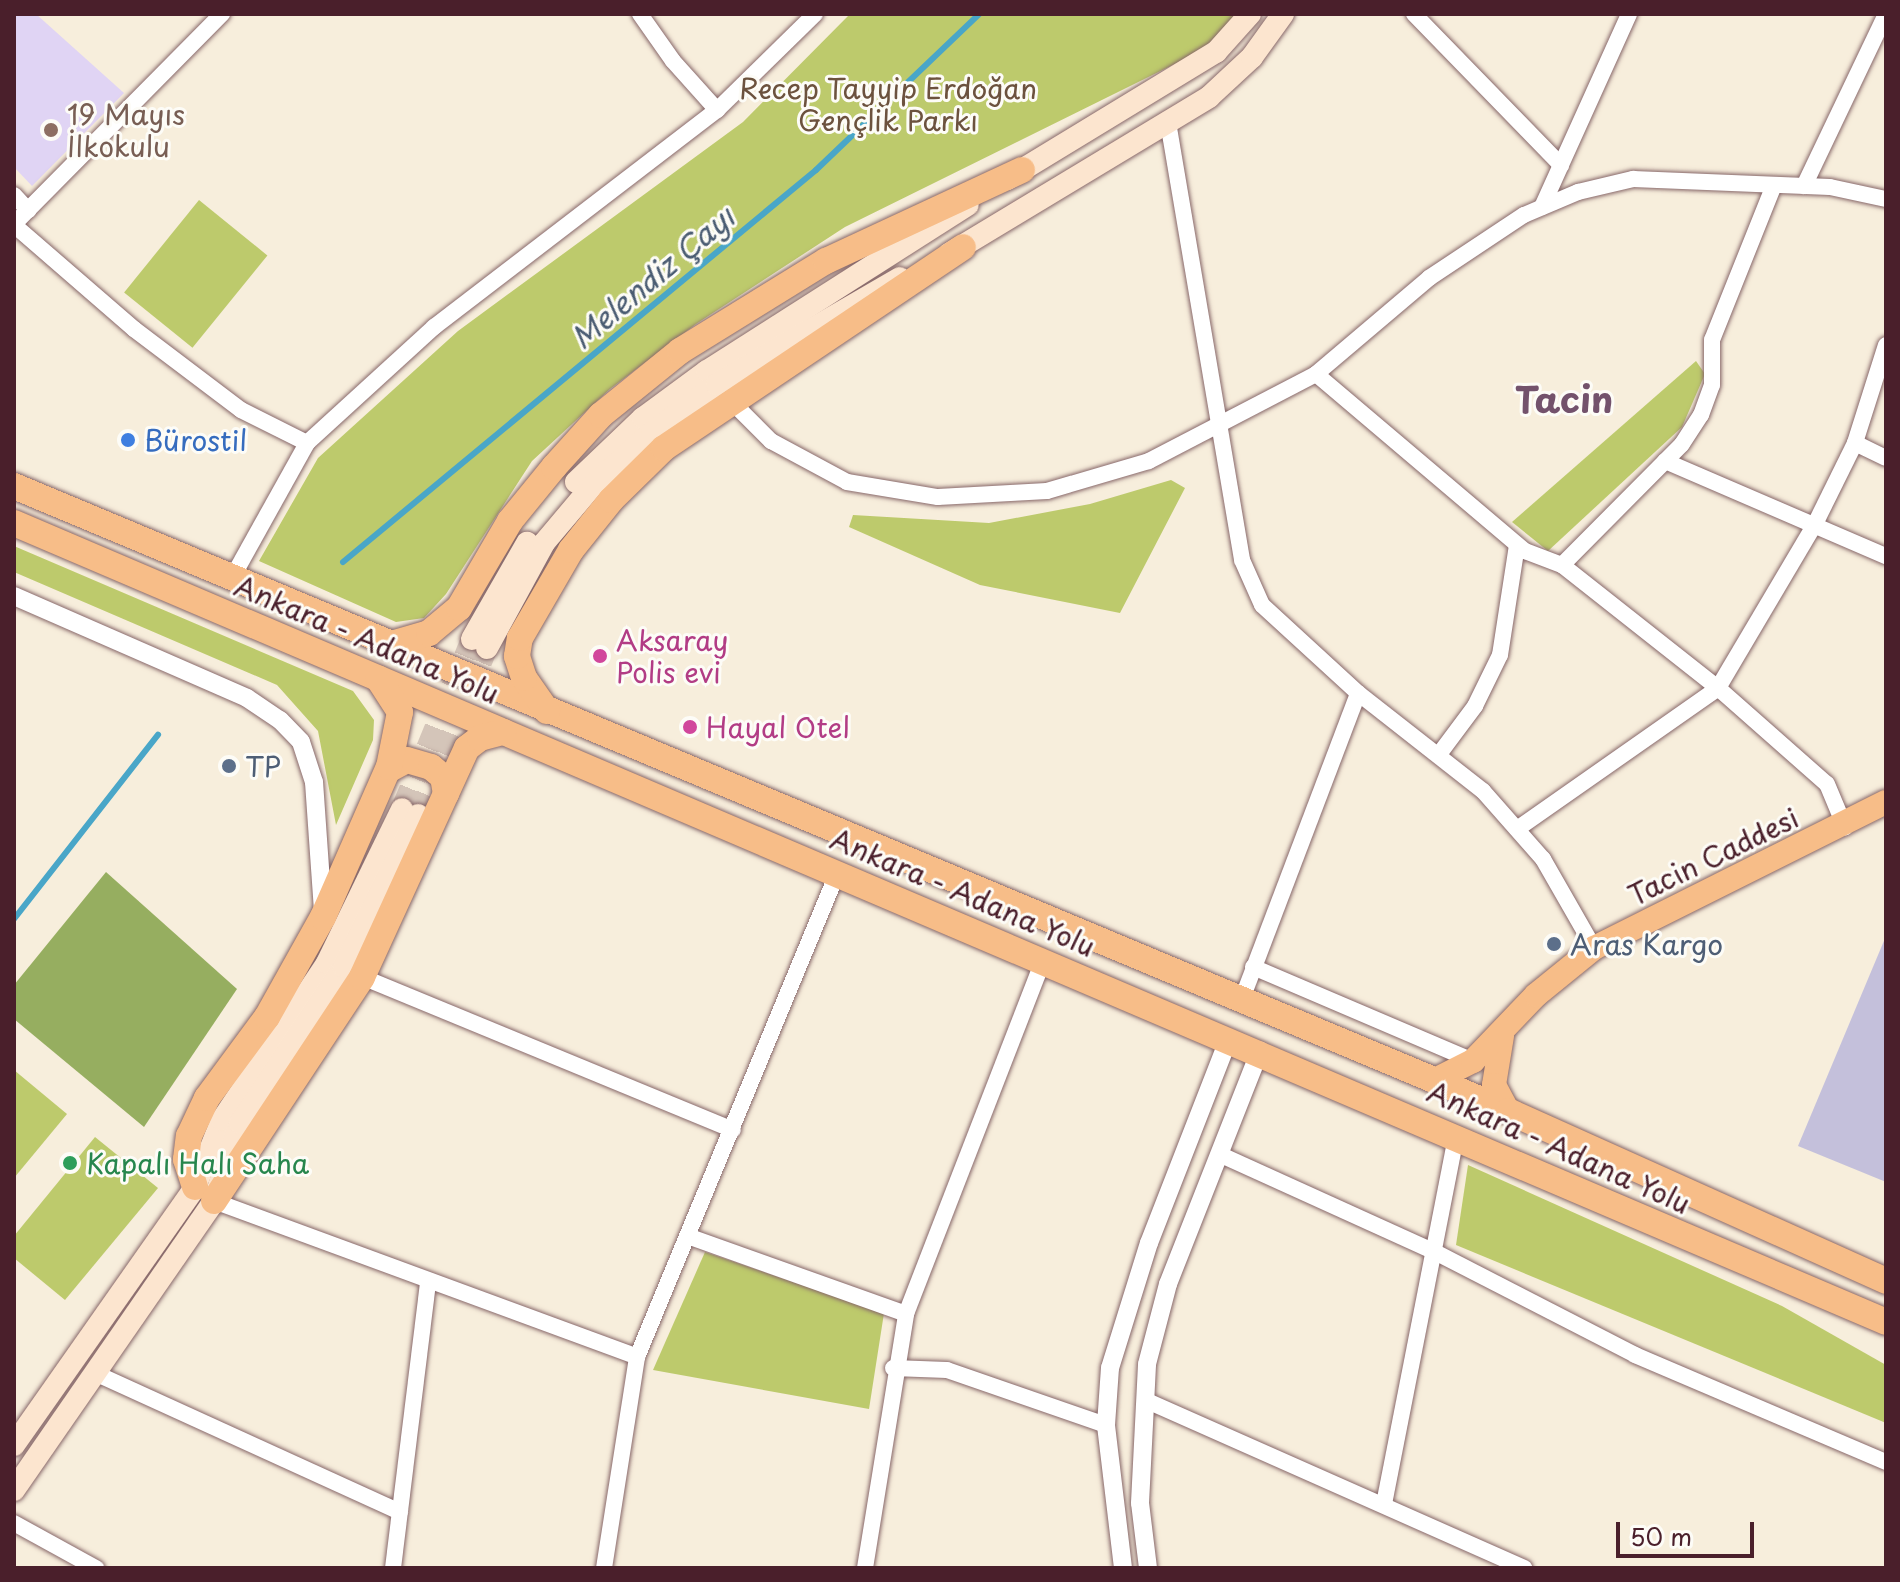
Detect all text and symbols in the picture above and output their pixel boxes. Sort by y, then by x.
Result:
park label: Recep Tayyip Erdoğan Gençlik Parkı [738,71,1038,137]
place label: 19 Mayıs İlkokulu [67,97,186,163]
marker: 19 Mayıs İlkokulu [42,121,60,139]
water label: Melendiz Çayı [563,198,741,356]
district label: Tacin [1515,377,1613,421]
place label: Bürostil [144,423,247,457]
marker: Bürostil [119,431,137,449]
street label: Ankara - Adana Yolu [229,568,505,710]
place label: Aksaray Polis evi [616,623,729,689]
marker: Aksaray Polis evi [591,647,609,665]
place label: Hayal Otel [706,710,850,744]
marker: Hayal Otel [681,718,699,736]
place label: TP [245,749,281,783]
marker: TP [220,757,238,775]
street label: Tacin Caddesi [1622,800,1804,912]
street label: Ankara - Adana Yolu [825,821,1101,963]
place label: Aras Kargo [1570,927,1725,961]
marker: Aras Kargo [1545,935,1563,953]
street label: Ankara - Adana Yolu [1421,1073,1697,1221]
place label: Kapalı Halı Saha [86,1146,312,1180]
marker: Kapalı Halı Saha [61,1154,79,1172]
scale bar [1620,1506,1758,1556]
text: 50 m [1630,1518,1692,1554]

